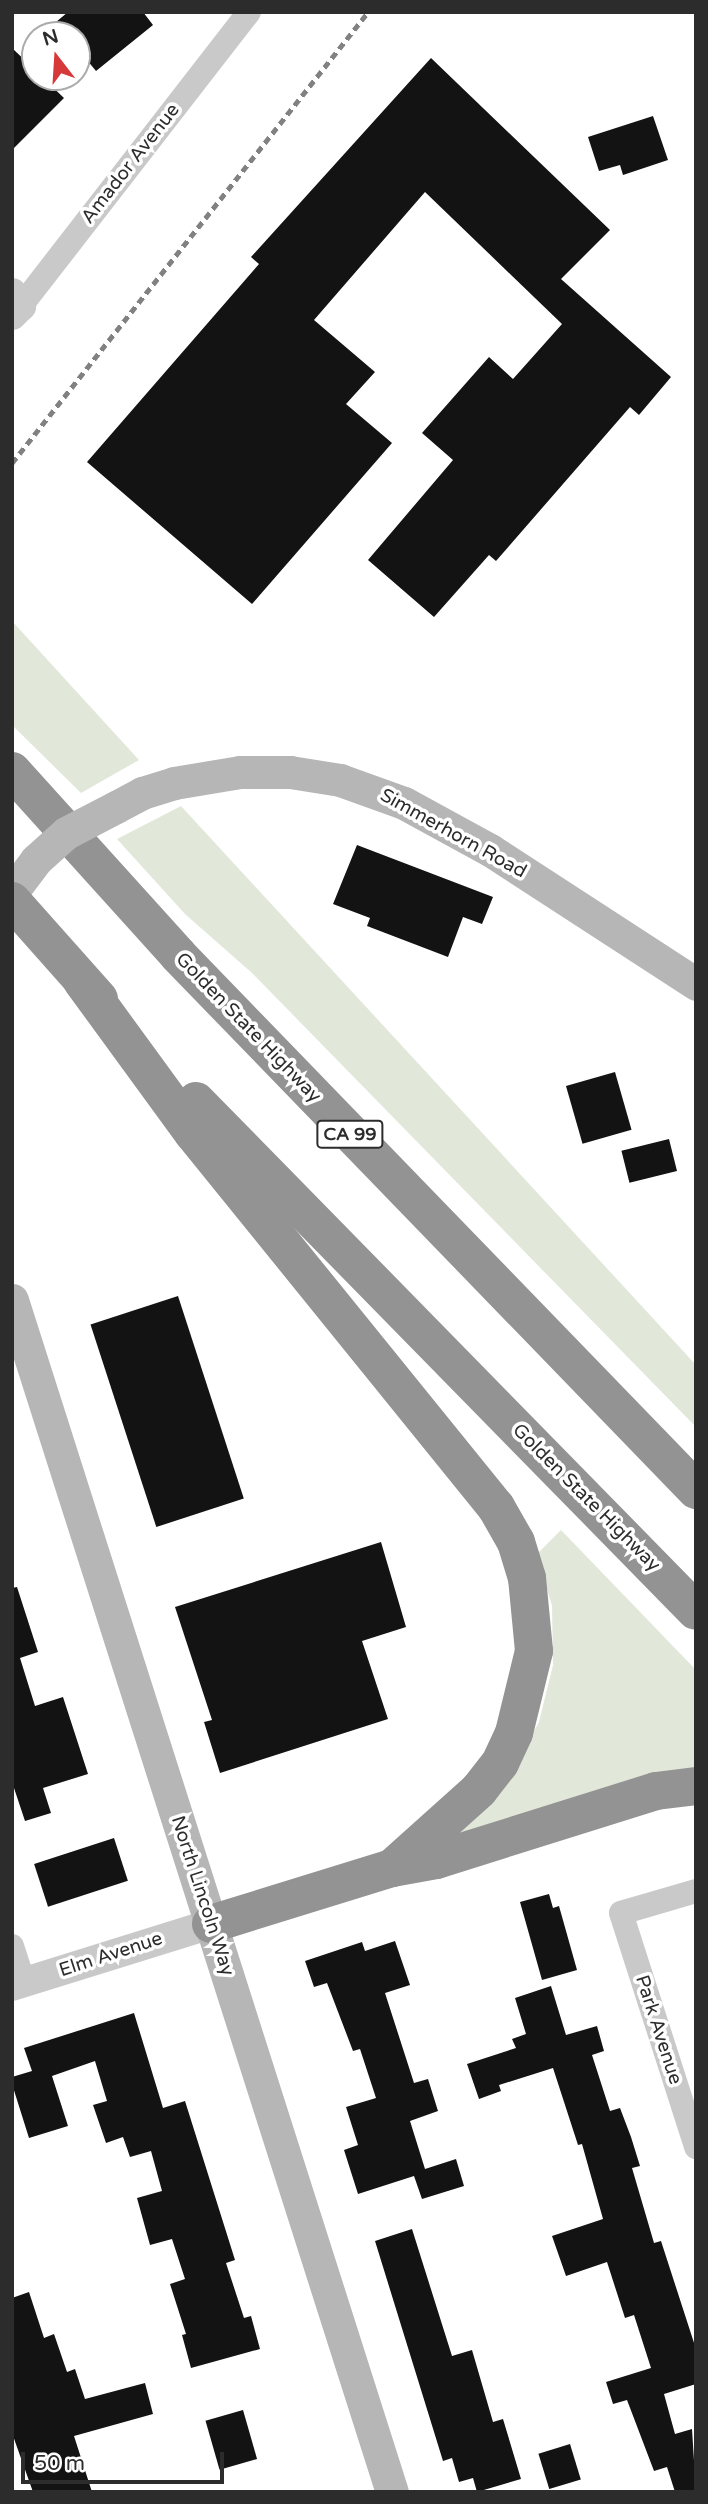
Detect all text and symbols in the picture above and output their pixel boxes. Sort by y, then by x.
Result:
north arrow [21,21,91,91]
text: N [40,25,61,51]
street label: Amador Avenue [77,99,185,229]
street label: Simmerhorn Road [376,784,530,884]
street label: Golden State Highway [170,948,326,1108]
road number: CA 99 [315,1120,385,1148]
street label: Golden State Highway [507,1419,665,1577]
street label: North Lincoln Way [165,1813,239,1979]
street label: Elm Avenue [56,1928,166,1982]
street label: Park Avenue [630,1972,686,2088]
scale bar [24,2438,228,2482]
text: 50 m [34,2451,85,2476]

